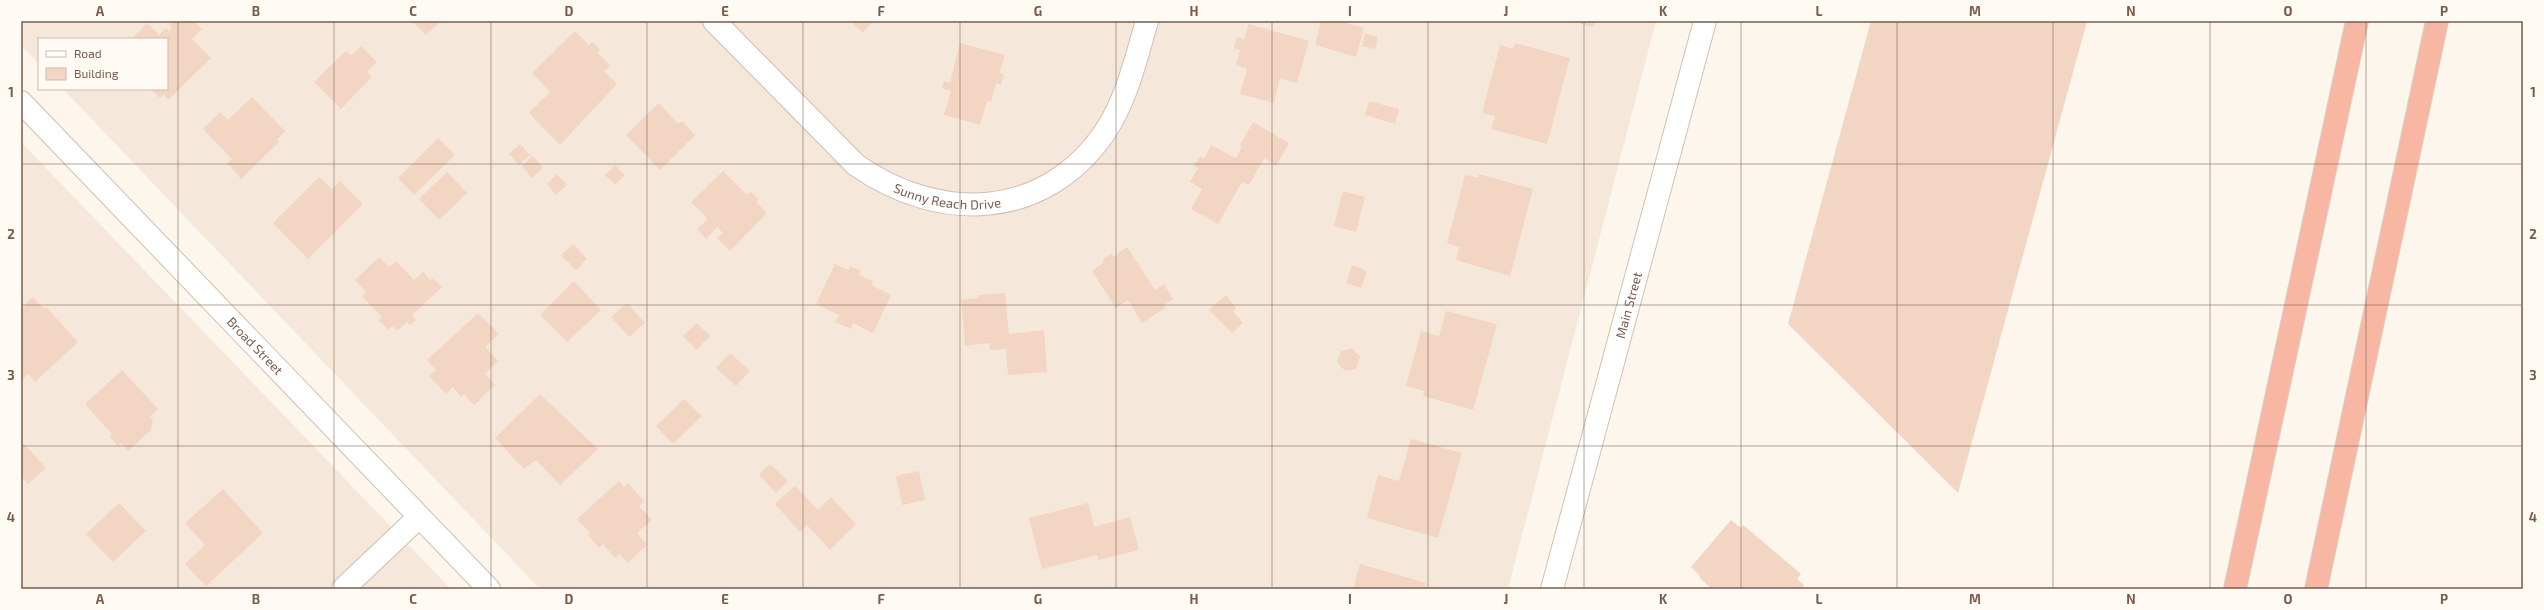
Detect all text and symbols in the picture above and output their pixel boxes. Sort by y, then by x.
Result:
text: A [96,3,105,19]
text: B [252,3,260,19]
text: C [409,3,417,19]
text: D [565,3,574,19]
text: E [721,3,729,19]
text: F [877,3,885,19]
text: G [1034,3,1042,19]
text: H [1190,3,1199,19]
text: I [1348,3,1352,19]
text: J [1504,3,1508,19]
text: K [1659,3,1668,19]
text: L [1816,3,1823,19]
text: M [1969,3,1981,19]
text: N [2126,3,2136,19]
text: O [2284,3,2293,19]
text: P [2440,3,2448,19]
legend [38,38,168,90]
text: Road [74,46,102,60]
text: Building [74,66,119,80]
text: 1 [8,84,14,100]
text: 1 [2530,84,2536,100]
street label: Sunny Reach Drive [891,180,1002,212]
text: 2 [7,226,15,242]
text: 2 [2529,226,2537,242]
street label: Main Street [1612,270,1645,340]
street label: Broad Street [224,313,287,378]
text: 3 [7,367,15,383]
text: 3 [2529,367,2537,383]
text: 4 [7,509,15,525]
text: 4 [2529,509,2537,525]
text: A [96,591,105,607]
text: B [252,591,260,607]
text: C [409,591,417,607]
text: D [565,591,574,607]
text: E [721,591,729,607]
text: F [877,591,885,607]
text: G [1034,591,1042,607]
text: H [1190,591,1199,607]
text: I [1348,591,1352,607]
text: J [1504,591,1508,607]
text: K [1659,591,1668,607]
text: L [1816,591,1823,607]
text: M [1969,591,1981,607]
text: N [2126,591,2136,607]
text: O [2284,591,2293,607]
text: P [2440,591,2448,607]

